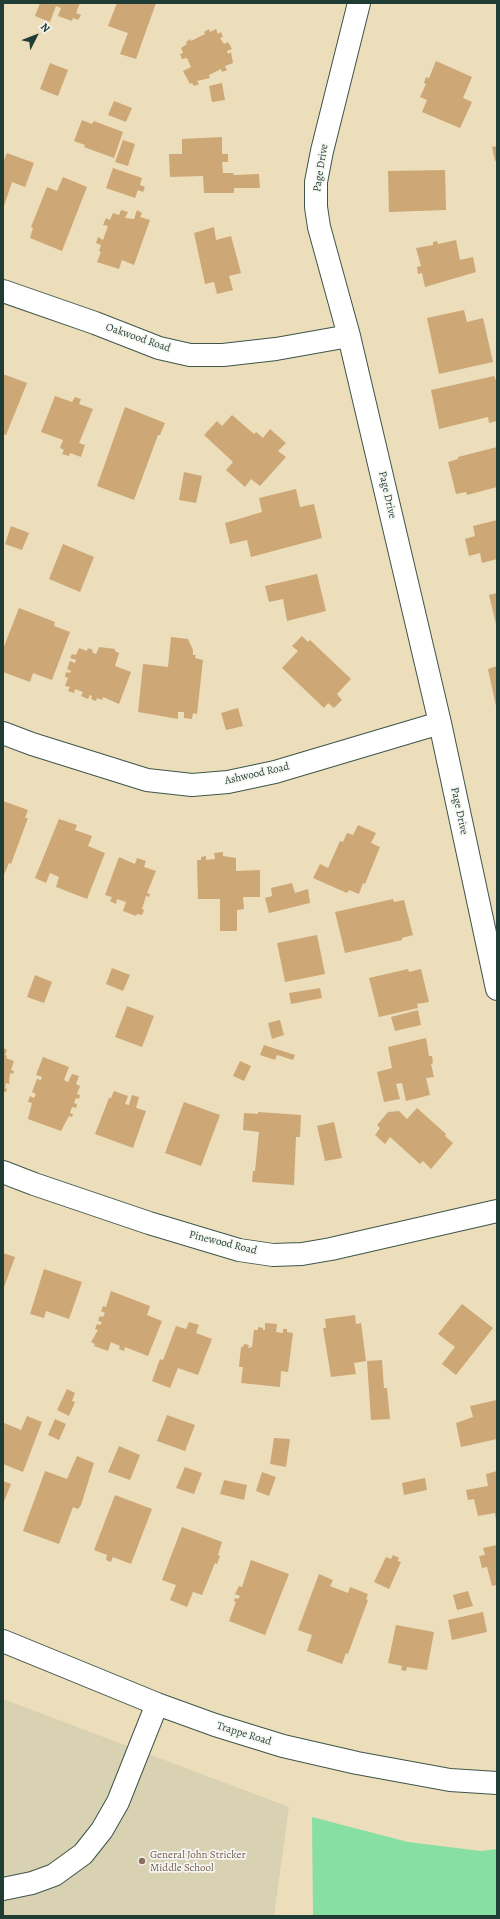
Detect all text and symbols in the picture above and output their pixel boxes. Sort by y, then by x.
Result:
north arrow [16,16,56,56]
text: N [37,20,54,36]
street label: Page Drive [311,143,331,193]
street label: Oakwood Road [104,321,172,355]
street label: Page Drive [375,470,399,520]
street label: Ashwood Road [223,760,291,788]
street label: Page Drive [448,786,470,836]
street label: Pinewood Road [188,1228,258,1258]
street label: Trappe Road [215,1719,273,1749]
place label: General John Stricker Middle School [150,1848,246,1874]
marker: General John Stricker Middle School [137,1856,147,1866]

